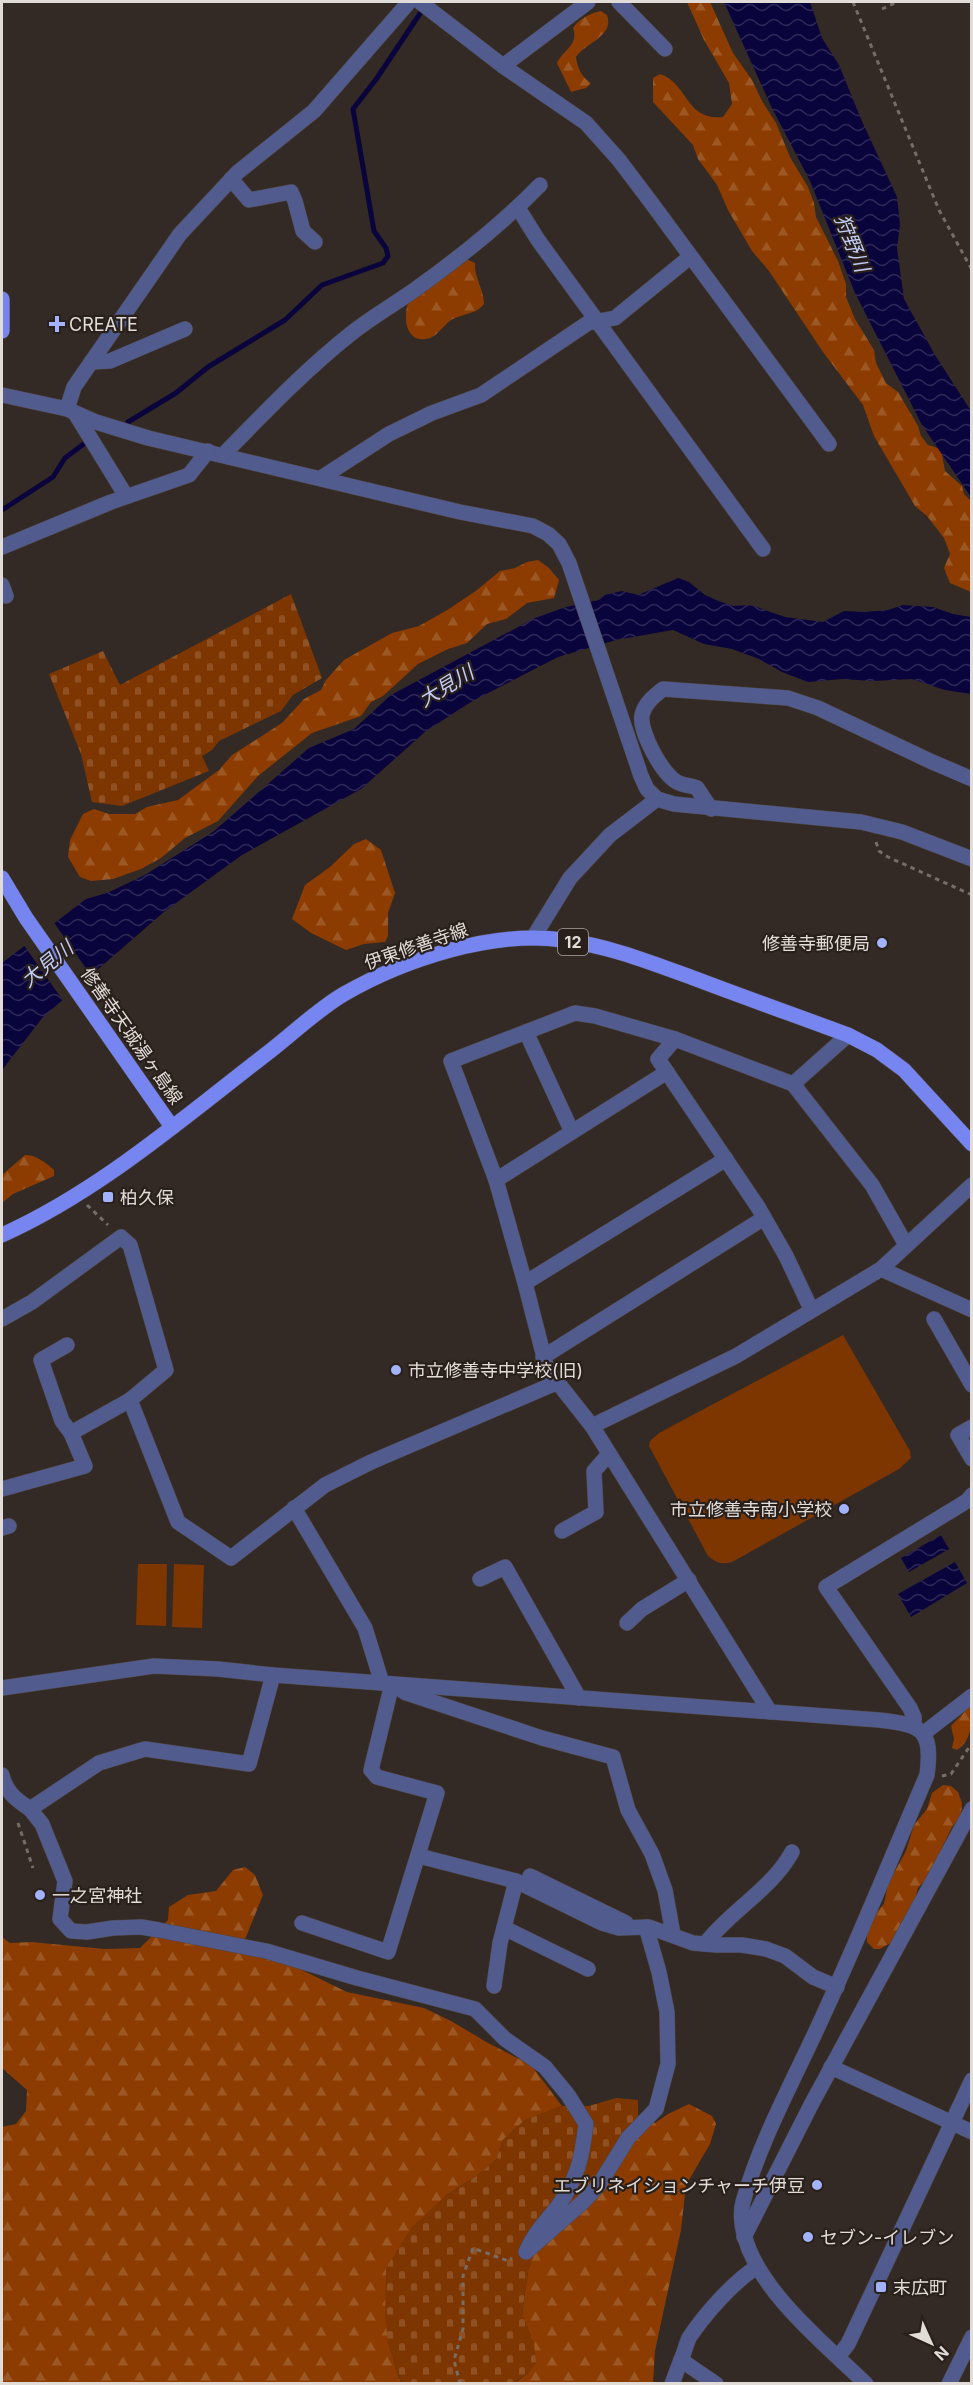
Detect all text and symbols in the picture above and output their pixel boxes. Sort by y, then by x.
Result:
water label: 狩野川 [830,211,875,277]
place label: CREATE [69,314,138,335]
marker: CREATE [50,317,64,331]
water label: 大見川 [414,659,480,712]
street label: 伊東修善寺線 [362,918,470,974]
road number: 12 [558,929,588,955]
place label: 修善寺郵便局 [762,933,870,954]
water label: 大見川 [16,935,79,992]
marker: 修善寺郵便局 [875,936,889,950]
street label: 修善寺天城湯ヶ島線 [77,964,187,1108]
place label: 柏久保 [120,1187,174,1208]
marker: 柏久保 [101,1190,115,1204]
place label: 市立修善寺中学校(旧) [408,1360,583,1381]
marker: 市立修善寺中学校(旧) [389,1363,403,1377]
place label: 市立修善寺南小学校 [670,1499,832,1520]
marker: 市立修善寺南小学校 [837,1502,851,1516]
place label: 一之宮神社 [52,1885,142,1906]
marker: 一之宮神社 [33,1888,47,1902]
place label: エブリネイションチャーチ伊豆 [553,2175,805,2196]
marker: エブリネイションチャーチ伊豆 [810,2178,824,2192]
place label: セブン-イレブン [820,2227,954,2248]
marker: セブン-イレブン [801,2230,815,2244]
place label: 末広町 [893,2277,947,2298]
marker: 末広町 [874,2280,888,2294]
north arrow [901,2313,961,2373]
text: N [930,2342,953,2365]

